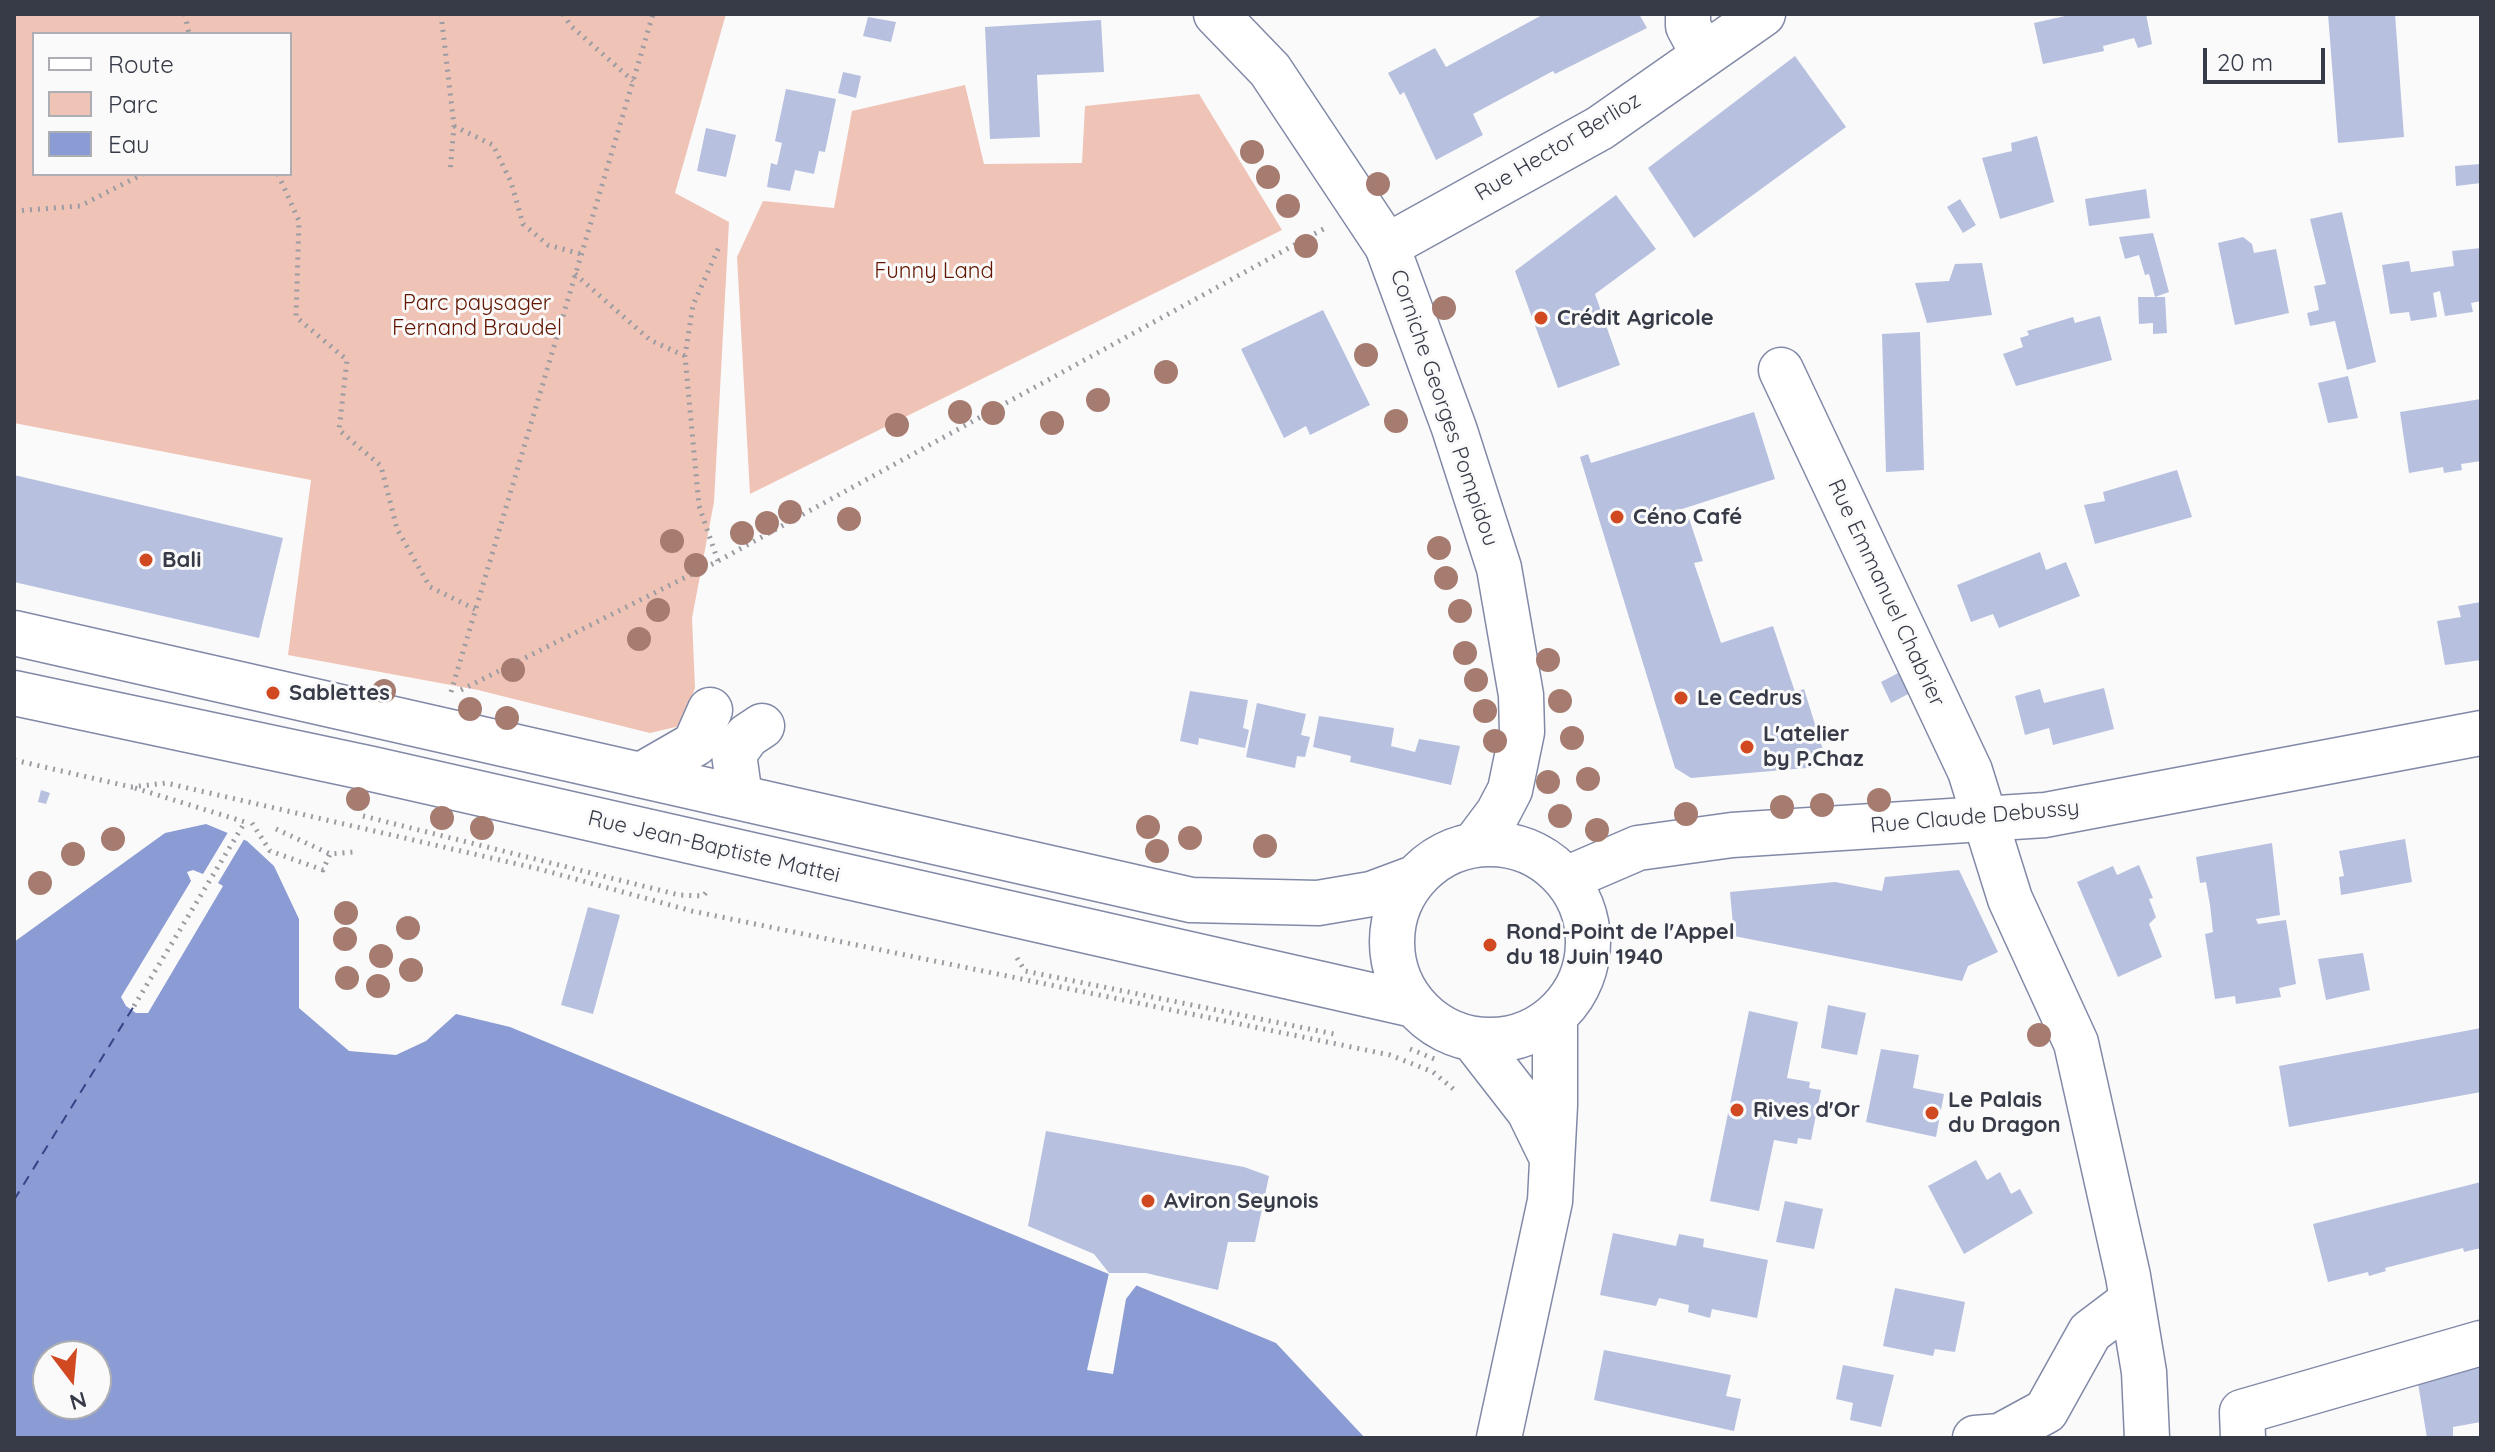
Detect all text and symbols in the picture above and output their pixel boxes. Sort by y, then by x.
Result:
legend [32,32,292,176]
scale bar [2207,32,2329,82]
text: 20 m [2217,47,2273,77]
text: Route [108,49,174,79]
street label: Rue Hector Berlioz [1470,87,1646,207]
text: Parc [108,89,158,119]
text: Eau [108,129,150,159]
park label: Funny Land [874,258,994,284]
street label: Corniche Georges Pompidou [1384,266,1504,550]
park label: Parc paysager Fernand Braudel [392,290,562,342]
place label: Crédit Agricole [1557,305,1714,331]
marker: Crédit Agricole [1532,309,1550,327]
street label: Rue Emmanuel Chabrier [1822,475,1950,711]
place label: Céno Café [1633,504,1742,530]
marker: Céno Café [1608,508,1626,526]
place label: Bali [162,547,201,573]
marker: Bali [137,551,155,569]
place label: Sablettes [289,680,390,706]
marker: Sablettes [264,684,282,702]
place label: Le Cedrus [1697,685,1802,711]
marker: Le Cedrus [1672,689,1690,707]
place label: L'atelier by P.Chaz [1763,721,1864,772]
marker: L'atelier by P.Chaz [1738,738,1756,756]
street label: Rue Claude Debussy [1869,795,2081,839]
street label: Rue Jean-Baptiste Mattei [585,805,843,889]
place label: Rond-Point de l'Appel du 18 Juin 1940 [1506,919,1735,970]
marker: Rond-Point de l'Appel du 18 Juin 1940 [1481,936,1499,954]
place label: Le Palais du Dragon [1948,1087,2061,1138]
place label: Rives d'Or [1753,1097,1860,1123]
marker: Rives d'Or [1728,1101,1746,1119]
marker: Le Palais du Dragon [1923,1104,1941,1122]
place label: Aviron Seynois [1164,1188,1319,1214]
marker: Aviron Seynois [1139,1192,1157,1210]
north arrow [32,1340,112,1420]
text: N [66,1385,90,1417]

